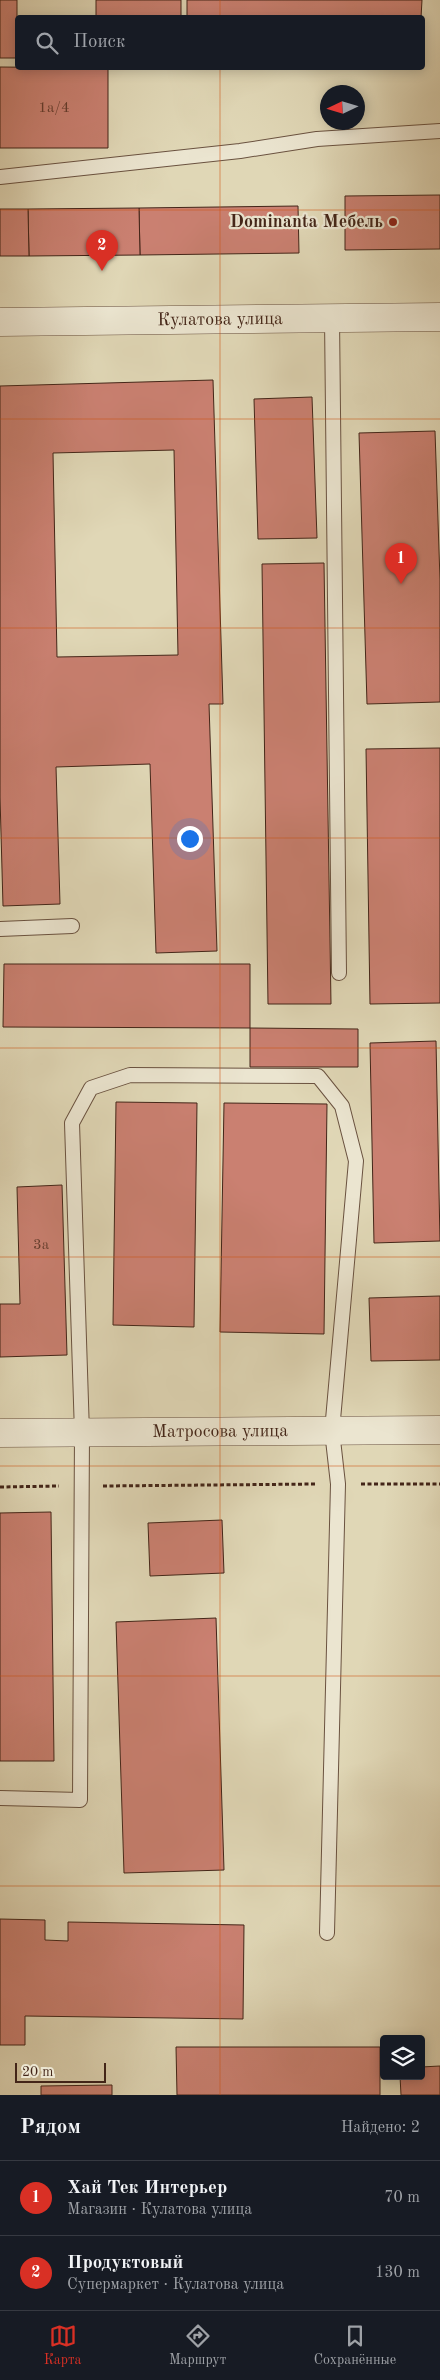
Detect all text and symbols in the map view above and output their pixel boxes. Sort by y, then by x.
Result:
search box [15,15,425,70]
icon: search [33,29,61,57]
text: Поиск [73,33,125,52]
north arrow [320,85,365,130]
house number: 1а/4 [38,101,70,116]
place label: Dominanta Мебель [230,213,383,231]
marker: Dominanta Мебель [387,216,399,228]
pin: 2 [86,230,118,271]
street label: Кулатова улица [157,310,283,329]
pin: 1 [385,543,417,584]
your location [177,826,203,852]
house number: 3а [33,1238,50,1253]
street label: Матросова улица [152,1422,288,1441]
map controls [380,2035,425,2080]
button: layers [380,2035,425,2080]
scale bar [15,2060,106,2083]
text: 20 m [22,2065,53,2079]
text: Рядом [20,2117,81,2138]
text: Найдено: 2 [341,2120,420,2136]
text: Хай Тек Интерьер [67,2179,227,2198]
text: 1 [31,2190,41,2206]
text: 70 m [384,2190,420,2206]
text: Магазин · Кулатова улица [67,2202,252,2218]
text: Продуктовый [67,2254,183,2273]
text: 2 [31,2265,41,2281]
text: 130 m [375,2265,420,2281]
text: Супермаркет · Кулатова улица [67,2277,284,2293]
tab: Карта [44,2322,82,2369]
tab: Маршрут [169,2322,226,2369]
tab: Сохранённые [314,2322,396,2369]

